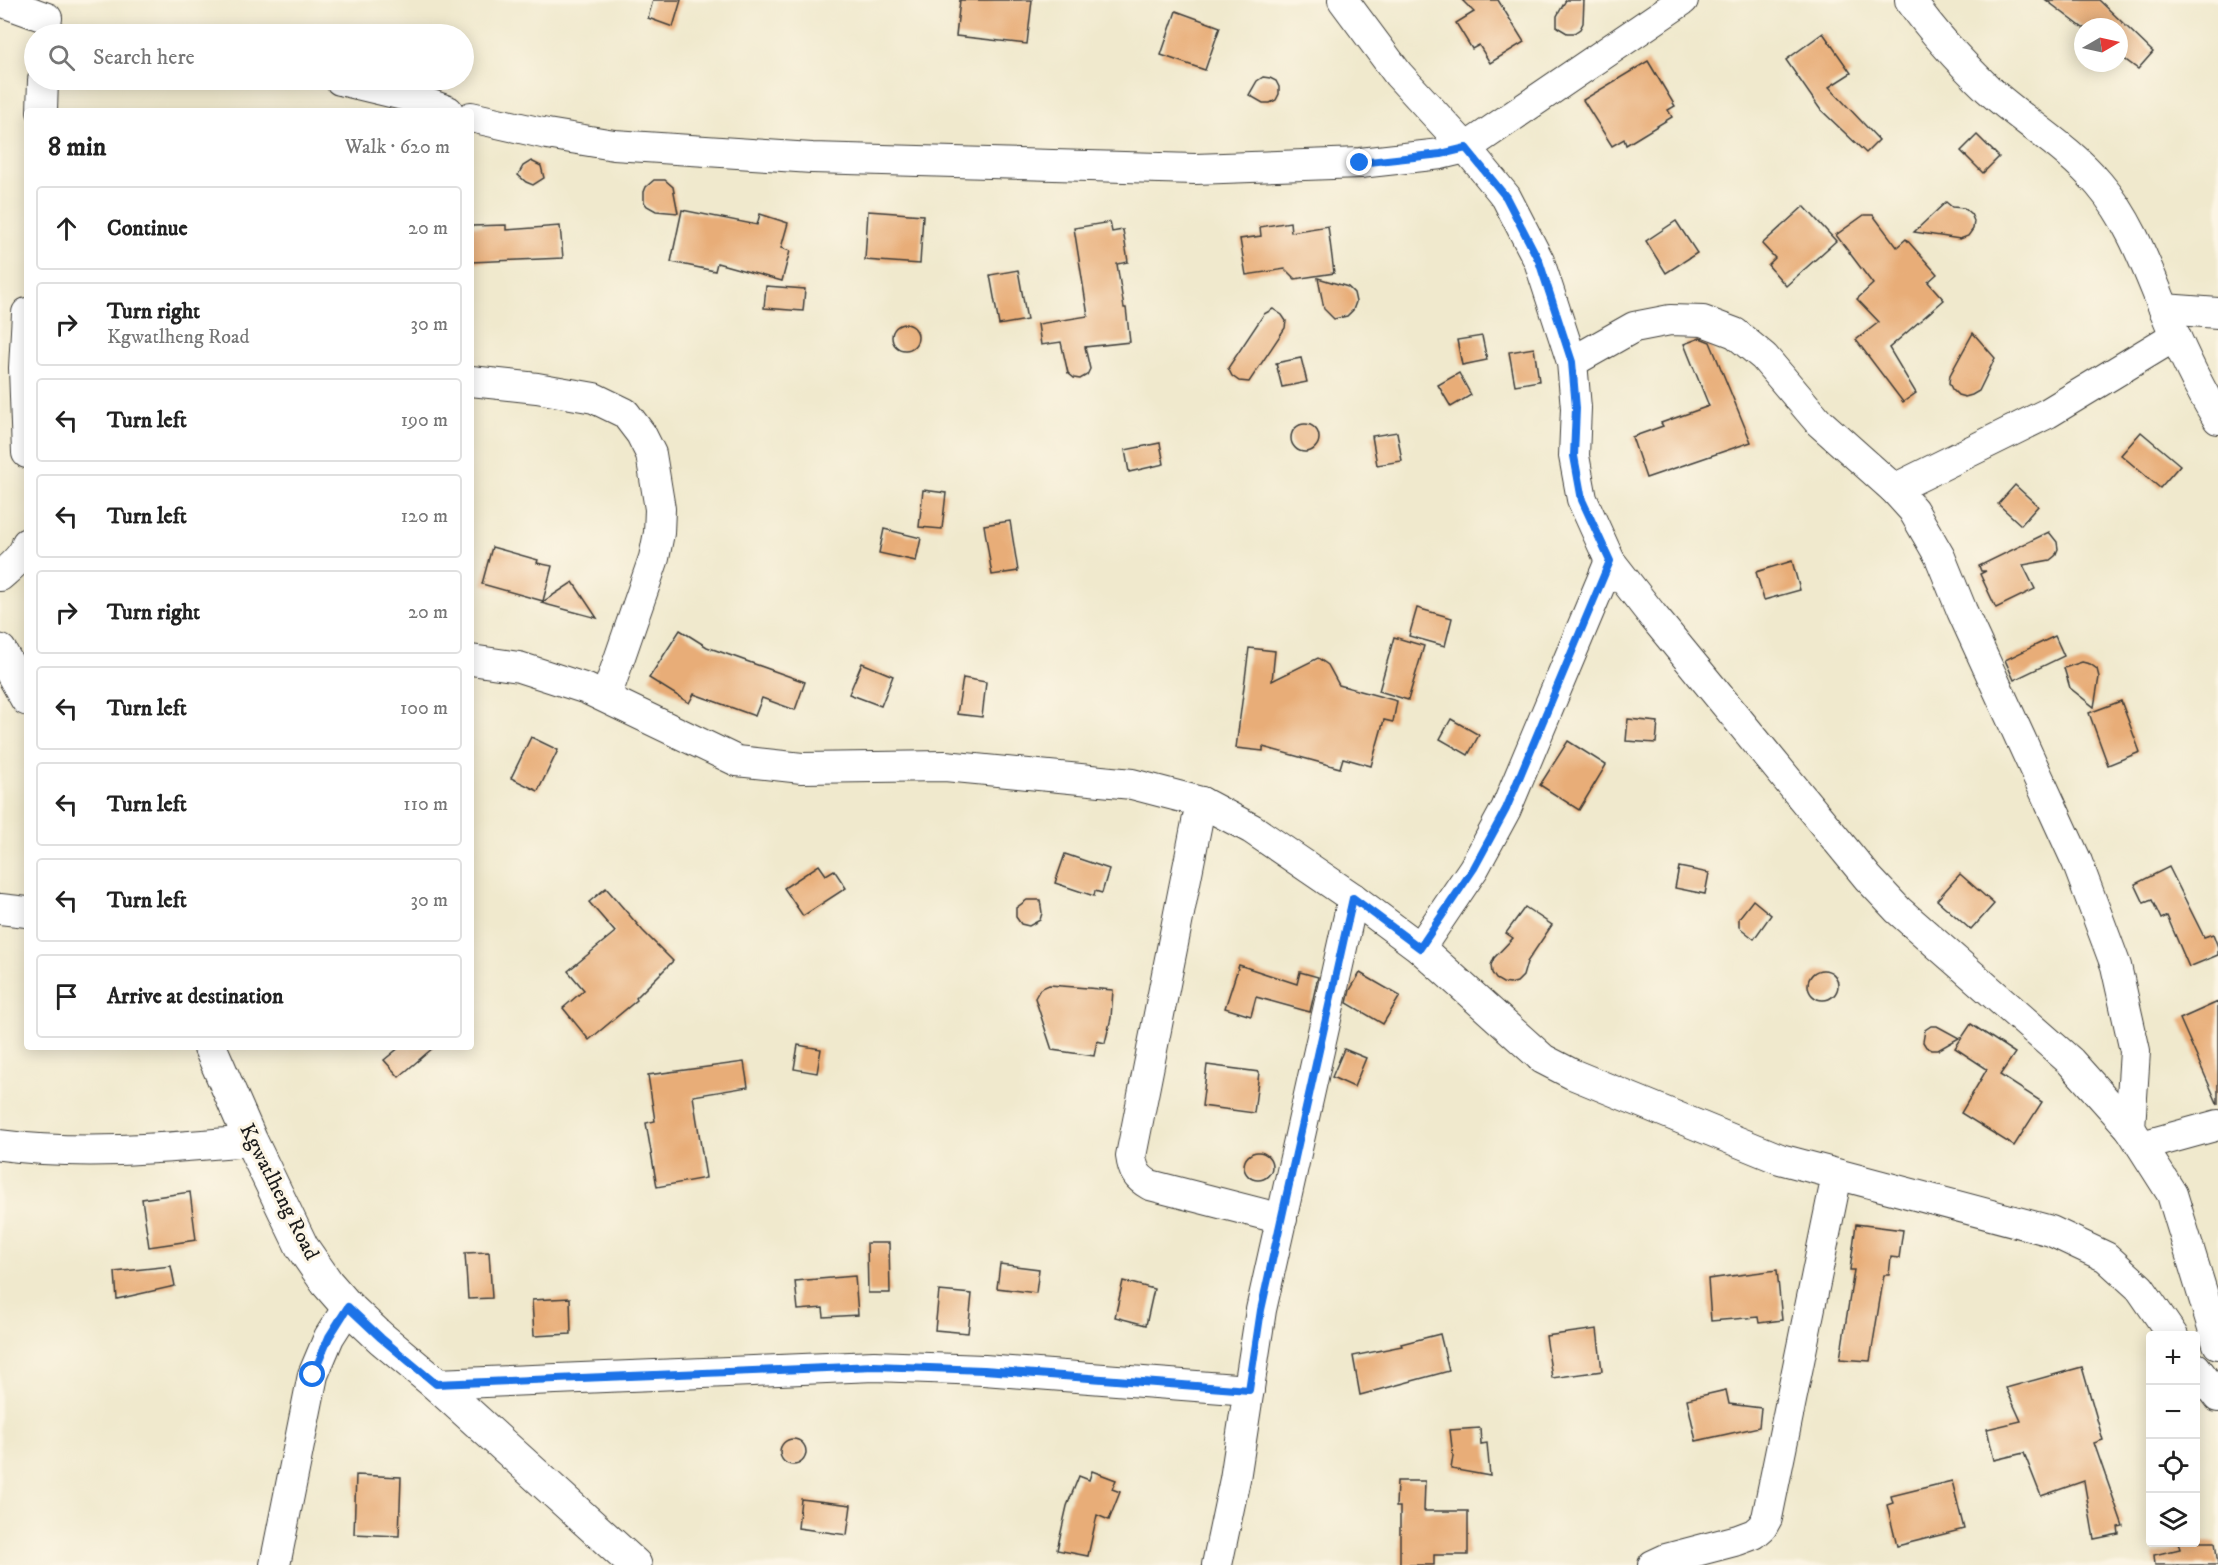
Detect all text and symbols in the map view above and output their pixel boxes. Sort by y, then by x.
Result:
north arrow [2074,18,2128,72]
search box [24,24,474,90]
icon: search [45,41,78,74]
text: Search here [93,44,195,71]
text: 8 min [48,131,106,164]
text: Walk · 620 m [345,135,450,160]
route end [1346,149,1372,175]
icon: ahead [50,212,83,245]
text: Continue [107,215,188,242]
text: 20 m [408,216,448,241]
text: Turn right [107,298,200,325]
icon: right [50,308,83,341]
text: 30 m [410,312,448,337]
text: Kgwatlheng Road [107,325,249,350]
icon: left [50,404,83,437]
text: Turn left [107,407,187,434]
text: 190 m [401,408,448,433]
icon: left [50,500,83,533]
text: Turn left [107,503,187,530]
text: 120 m [401,504,448,529]
icon: right [50,596,83,629]
text: Turn right [107,599,200,626]
text: 20 m [408,600,448,625]
icon: left [50,692,83,725]
text: Turn left [107,695,187,722]
text: 100 m [400,696,448,721]
icon: left [50,788,83,821]
text: Turn left [107,791,187,818]
text: 110 m [403,792,448,817]
icon: left [50,884,83,917]
text: Turn left [107,887,187,914]
text: 30 m [410,888,448,913]
icon: arrive [50,980,83,1013]
text: Arrive at destination [107,983,284,1010]
street label: Kgwatlheng Road [233,1119,325,1265]
map controls [2146,1331,2200,1547]
button: + [2146,1331,2200,1385]
route start [299,1361,325,1387]
button: − [2146,1385,2200,1439]
button: locate [2146,1439,2200,1493]
button: layers [2146,1493,2200,1547]

